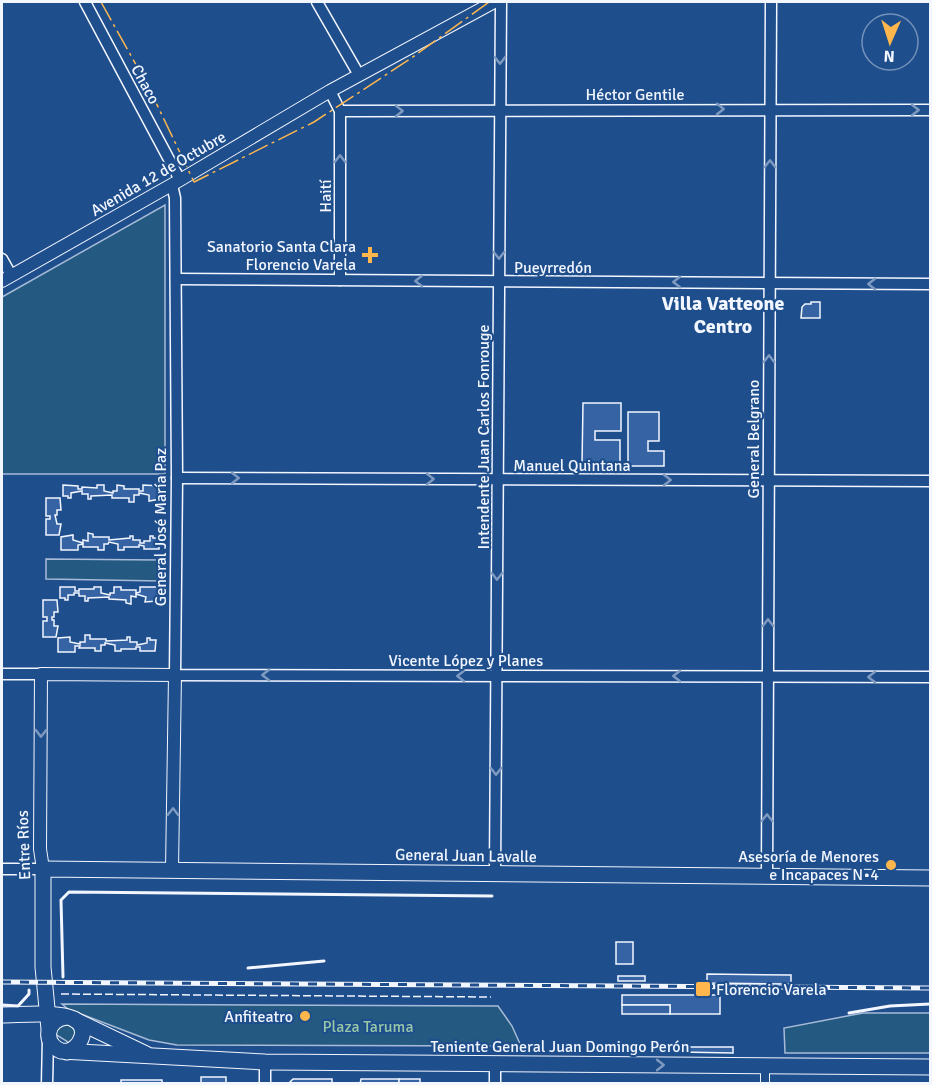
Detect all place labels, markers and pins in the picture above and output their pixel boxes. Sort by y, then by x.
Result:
place label: Sanatorio Santa Clara Florencio Varela [207,237,356,275]
marker: Sanatorio Santa Clara Florencio Varela [361,246,379,264]
place label: Asesoría de Menores e Incapaces N•4 [738,847,879,885]
marker: Asesoría de Menores e Incapaces N•4 [884,858,898,872]
marker: Florencio Varela [694,980,712,998]
place label: Florencio Varela [716,980,827,1000]
place label: Anfiteatro [224,1007,293,1027]
marker: Anfiteatro [298,1009,312,1023]

